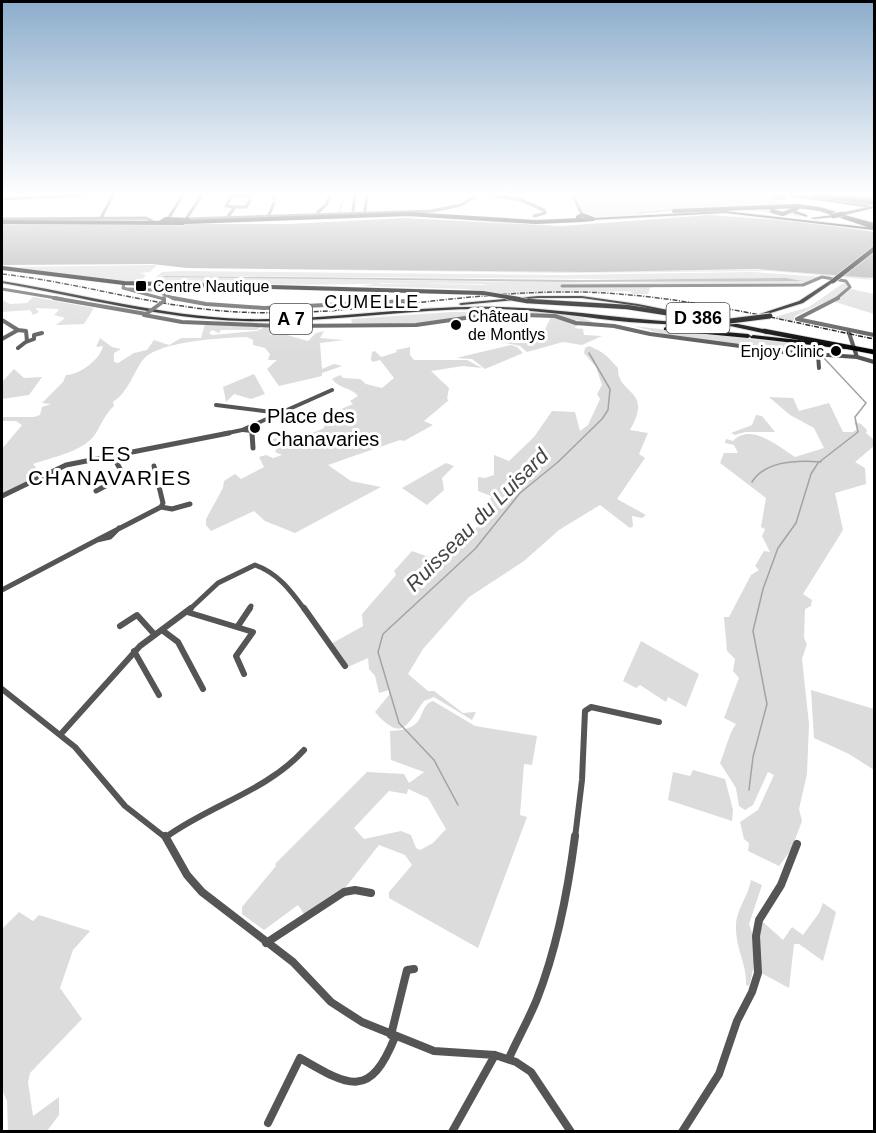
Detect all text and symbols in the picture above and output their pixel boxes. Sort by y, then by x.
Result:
place label: Centre Nautique [153,278,270,295]
marker: Centre Nautique [134,279,148,293]
district label: CUMELLE [324,292,420,312]
road number: D 386 [666,303,730,333]
road number: A 7 [270,304,312,334]
place label: Château de Montlys [468,308,545,343]
marker: Château de Montlys [449,318,463,332]
place label: Enjoy Clinic [740,343,824,360]
marker: Enjoy Clinic [829,344,843,358]
place label: Place des Chanavaries [267,405,379,450]
marker: Place des Chanavaries [248,421,262,435]
district label: LES CHANAVARIES [28,442,192,489]
water label: Ruisseau du Luisard [401,443,553,595]

